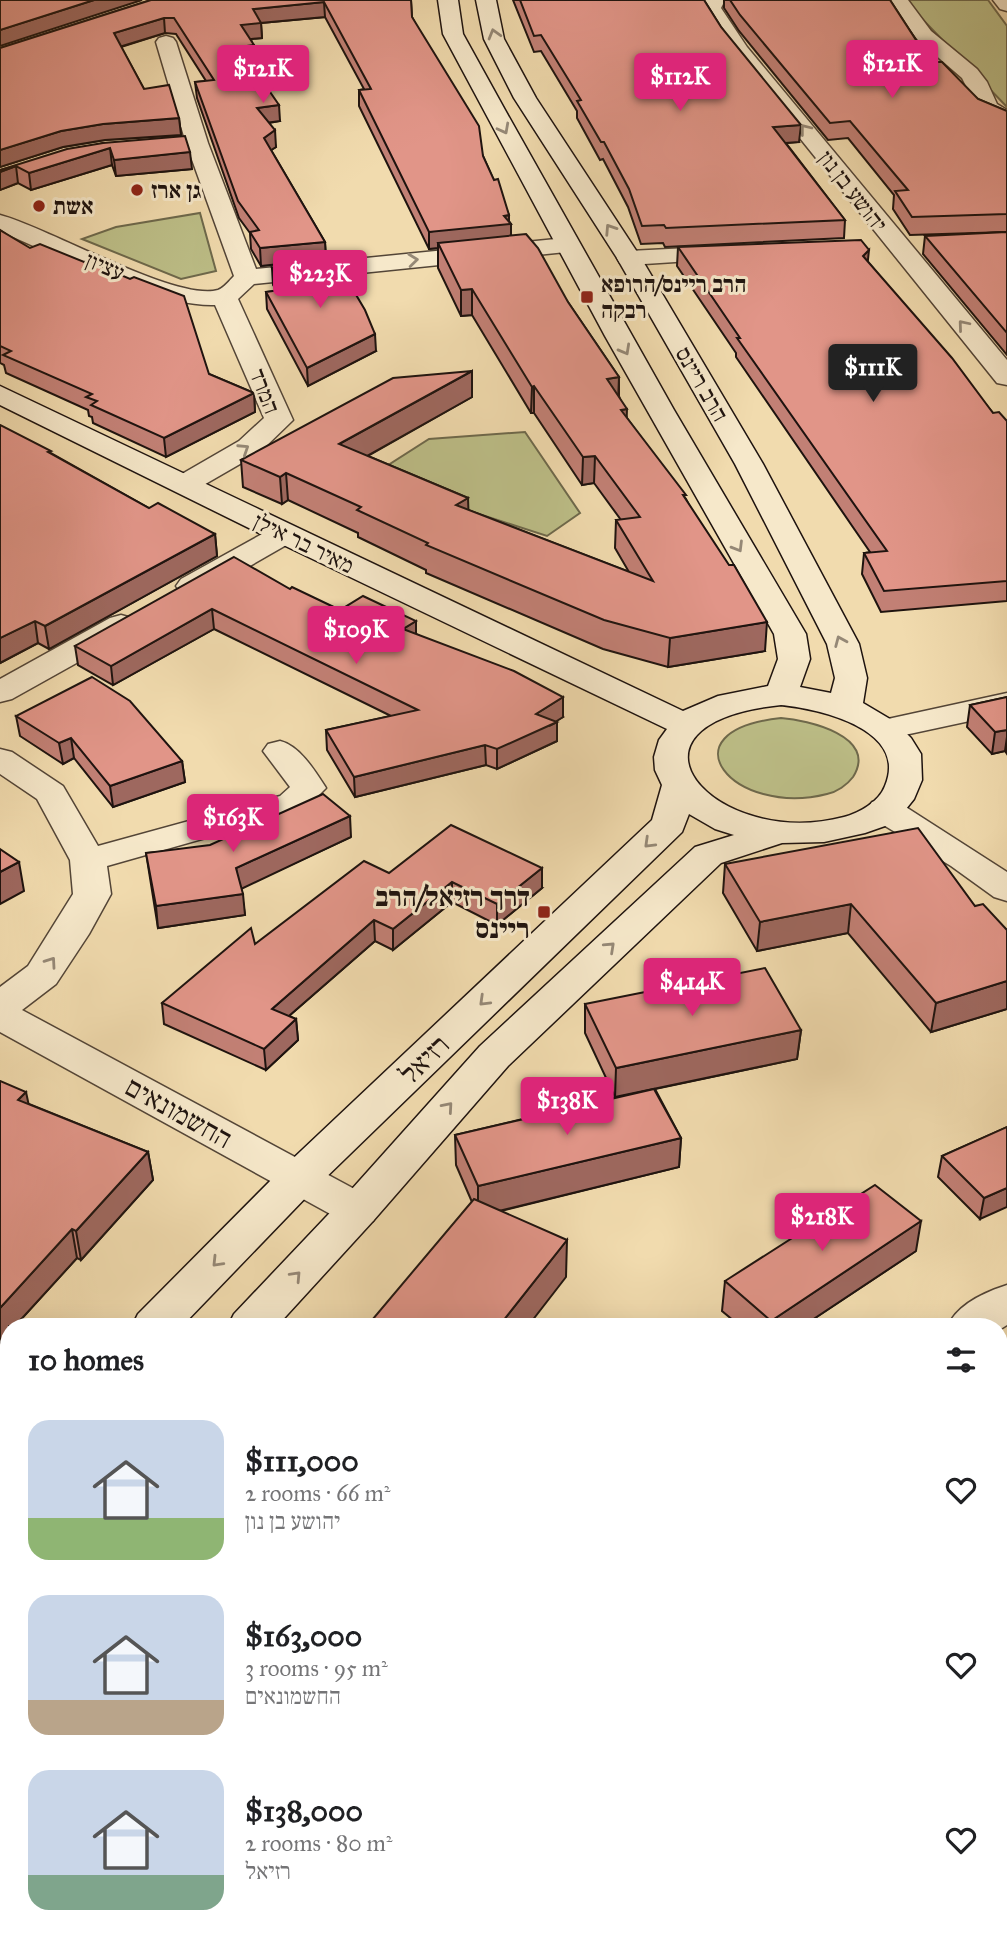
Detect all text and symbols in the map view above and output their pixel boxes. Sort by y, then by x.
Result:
one-way arrow [487,28,502,40]
pin: $121K [843,41,941,100]
pin: $121K [214,46,312,105]
text: $121K [862,49,922,77]
text: $121K [233,54,293,82]
pin: $112K [631,54,729,113]
text: $112K [650,62,710,90]
one-way arrow [495,121,509,134]
one-way arrow [800,124,813,136]
street label: יהושע בן נון [813,145,893,237]
place label: גן ארז [151,176,201,204]
marker: גן ארז [129,182,145,198]
place label: אשת [53,192,94,220]
marker: אשת [31,198,47,214]
one-way arrow [605,223,618,236]
street label: עציון [81,245,129,287]
pin: $223K [271,250,369,310]
one-way arrow [407,253,419,268]
text: $223K [289,259,351,287]
place label: הרב ריינס/הרופא רבקה [601,270,746,324]
marker: הרב ריינס/הרופא רבקה [579,289,595,305]
one-way arrow [959,320,971,333]
one-way arrow [617,342,630,355]
street label: הרב ריינס [669,342,735,426]
pin: $111K [824,344,922,404]
text: $111K [844,353,902,381]
street label: המרד [244,365,286,417]
one-way arrow [236,444,249,457]
street label: מאיר בר אילן [249,507,359,579]
one-way arrow [730,539,743,552]
pin: $109K [307,606,405,666]
text: $109K [324,615,388,643]
one-way arrow [835,636,849,648]
pin: $163K [184,794,282,854]
text: $163K [203,803,263,831]
one-way arrow [644,835,657,848]
place label: דרך רזיאל/הרב ריינס [375,879,530,946]
marker: דרך רזיאל/הרב ריינס [536,904,552,920]
one-way arrow [602,943,615,956]
one-way arrow [43,957,55,970]
pin: $414K [643,958,741,1018]
text: $414K [660,967,724,995]
one-way arrow [479,992,492,1005]
street label: רזיאל [392,1027,457,1091]
street label: החשמונאים [119,1069,238,1156]
pin: $138K [518,1078,616,1137]
text: $138K [537,1086,597,1114]
one-way arrow [440,1102,452,1115]
pin: $218K [773,1194,871,1253]
text: $218K [791,1202,853,1230]
one-way arrow [213,1254,226,1267]
one-way arrow [288,1271,301,1284]
icon: filters [942,1341,980,1379]
text: 10 homes [28,1342,144,1378]
text: $111,000 [245,1443,359,1479]
icon: home [84,1448,168,1532]
icon: heart [942,1471,980,1509]
text: 2 rooms · 66 m² [245,1479,390,1507]
text: יהושע בן נון [245,1507,340,1535]
text: $163,000 [245,1618,362,1654]
icon: home [84,1623,168,1707]
icon: heart [942,1646,980,1684]
text: 3 rooms · 95 m² [245,1654,388,1682]
text: החשמונאים [245,1682,341,1710]
text: $138,000 [245,1793,363,1829]
icon: home [84,1798,168,1882]
icon: heart [942,1821,980,1859]
text: 2 rooms · 80 m² [245,1829,392,1857]
text: רזיאל [245,1857,291,1885]

